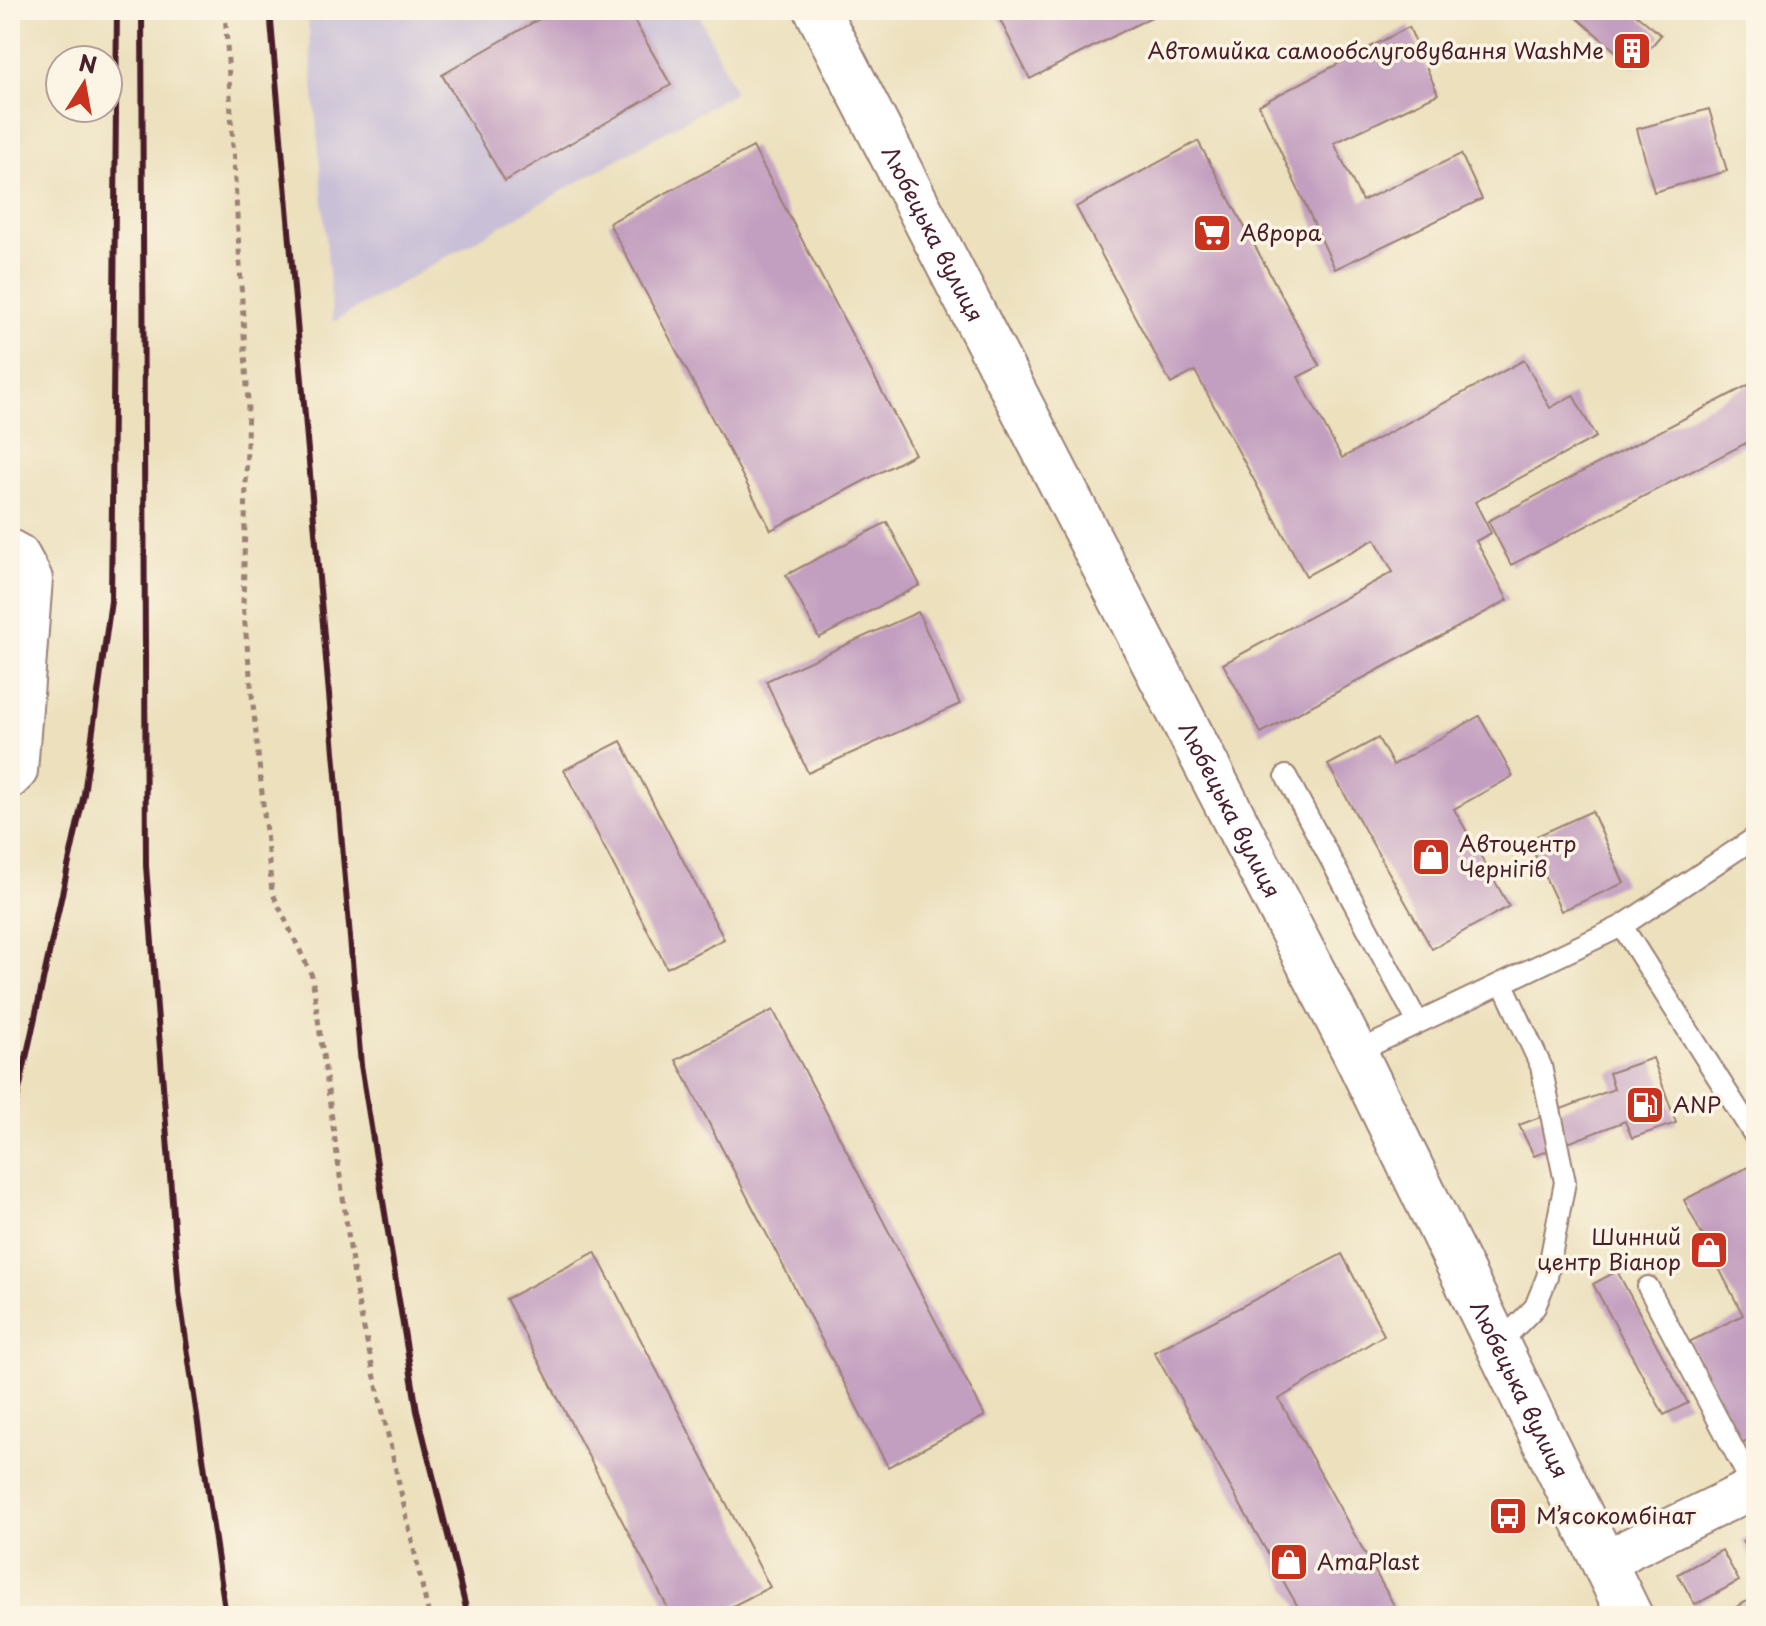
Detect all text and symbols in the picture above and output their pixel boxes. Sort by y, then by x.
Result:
building icon: Автомийка самообслуговування WashMe [1611,30,1653,72]
place label: Автомийка самообслуговування WashMe [1147,33,1604,66]
north arrow [44,44,124,124]
text: N [76,45,100,81]
street label: Любецька вулиця [875,139,993,327]
supermarket icon: Аврора [1191,212,1233,254]
place label: Аврора [1240,215,1322,248]
street label: Любецька вулиця [1172,715,1290,903]
place label: Автоцентр Чернігів [1459,826,1576,884]
shop icon: Автоцентр Чернігів [1410,836,1452,878]
fuel station icon: ANP [1624,1084,1666,1126]
place label: ANP [1673,1087,1721,1120]
place label: Шинний центр Віанор [1537,1219,1681,1277]
shop icon: Шинний центр Віанор [1688,1229,1730,1271]
street label: Любецька вулиця [1463,1294,1578,1483]
bus stop icon: М’ясокомбінат [1487,1495,1529,1537]
place label: М’ясокомбінат [1536,1498,1697,1531]
shop icon: AmaPlast [1268,1541,1310,1583]
place label: AmaPlast [1317,1544,1420,1577]

